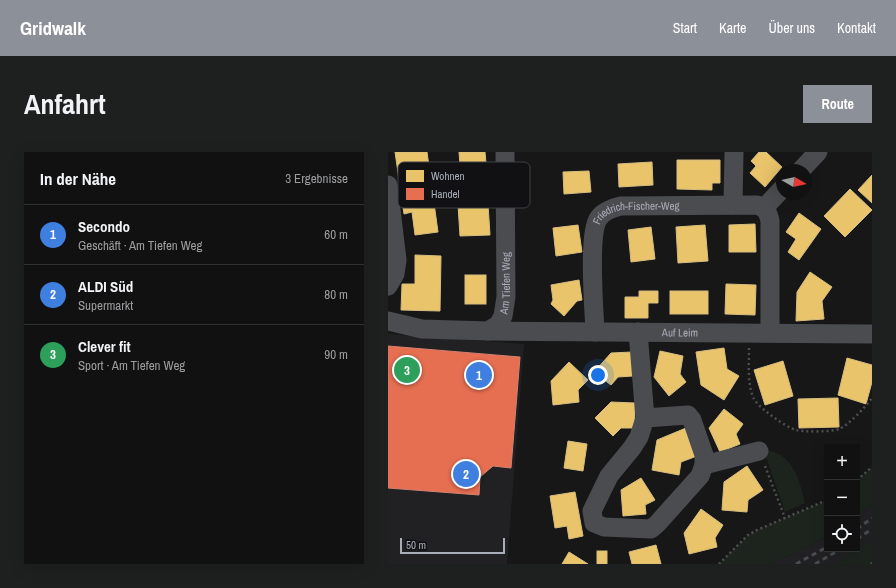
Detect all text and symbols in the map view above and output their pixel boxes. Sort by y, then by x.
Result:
text: Gridwalk [20,15,86,41]
text: Start [673,19,697,37]
text: Karte [719,19,746,37]
text: Über uns [768,19,815,37]
text: Kontakt [837,19,876,37]
text: Anfahrt [24,85,106,123]
button: Route [803,85,872,123]
legend [398,162,530,208]
north arrow [776,164,812,200]
text: In der Nähe [40,167,116,190]
text: Wohnen [431,169,464,183]
text: 3 Ergebnisse [285,170,348,187]
text: Handel [431,187,460,201]
street label: Friedrich-Fischer-Weg [589,199,680,226]
text: Secondo [78,216,130,237]
text: 1 [50,226,56,243]
text: 60 m [324,226,348,243]
text: Geschäft · Am Tiefen Weg [78,237,202,254]
street label: Am Tiefen Weg [496,252,513,316]
text: ALDI Süd [78,276,133,297]
text: 2 [50,286,56,303]
text: 80 m [324,286,348,303]
text: Supermarkt [78,297,133,314]
street label: Auf Leim [661,325,698,340]
text: Clever fit [78,336,131,357]
text: 3 [50,346,56,363]
text: 90 m [324,346,348,363]
pin: 3 [394,355,420,385]
text: Sport · Am Tiefen Weg [78,357,185,374]
pin: 1 [466,360,492,390]
your location [588,365,608,385]
map controls [824,444,860,552]
button: + [824,444,860,480]
pin: 2 [453,459,479,489]
button: − [824,480,860,516]
button: locate [824,516,860,552]
scale bar [400,536,505,555]
text: 50 m [406,538,426,552]

